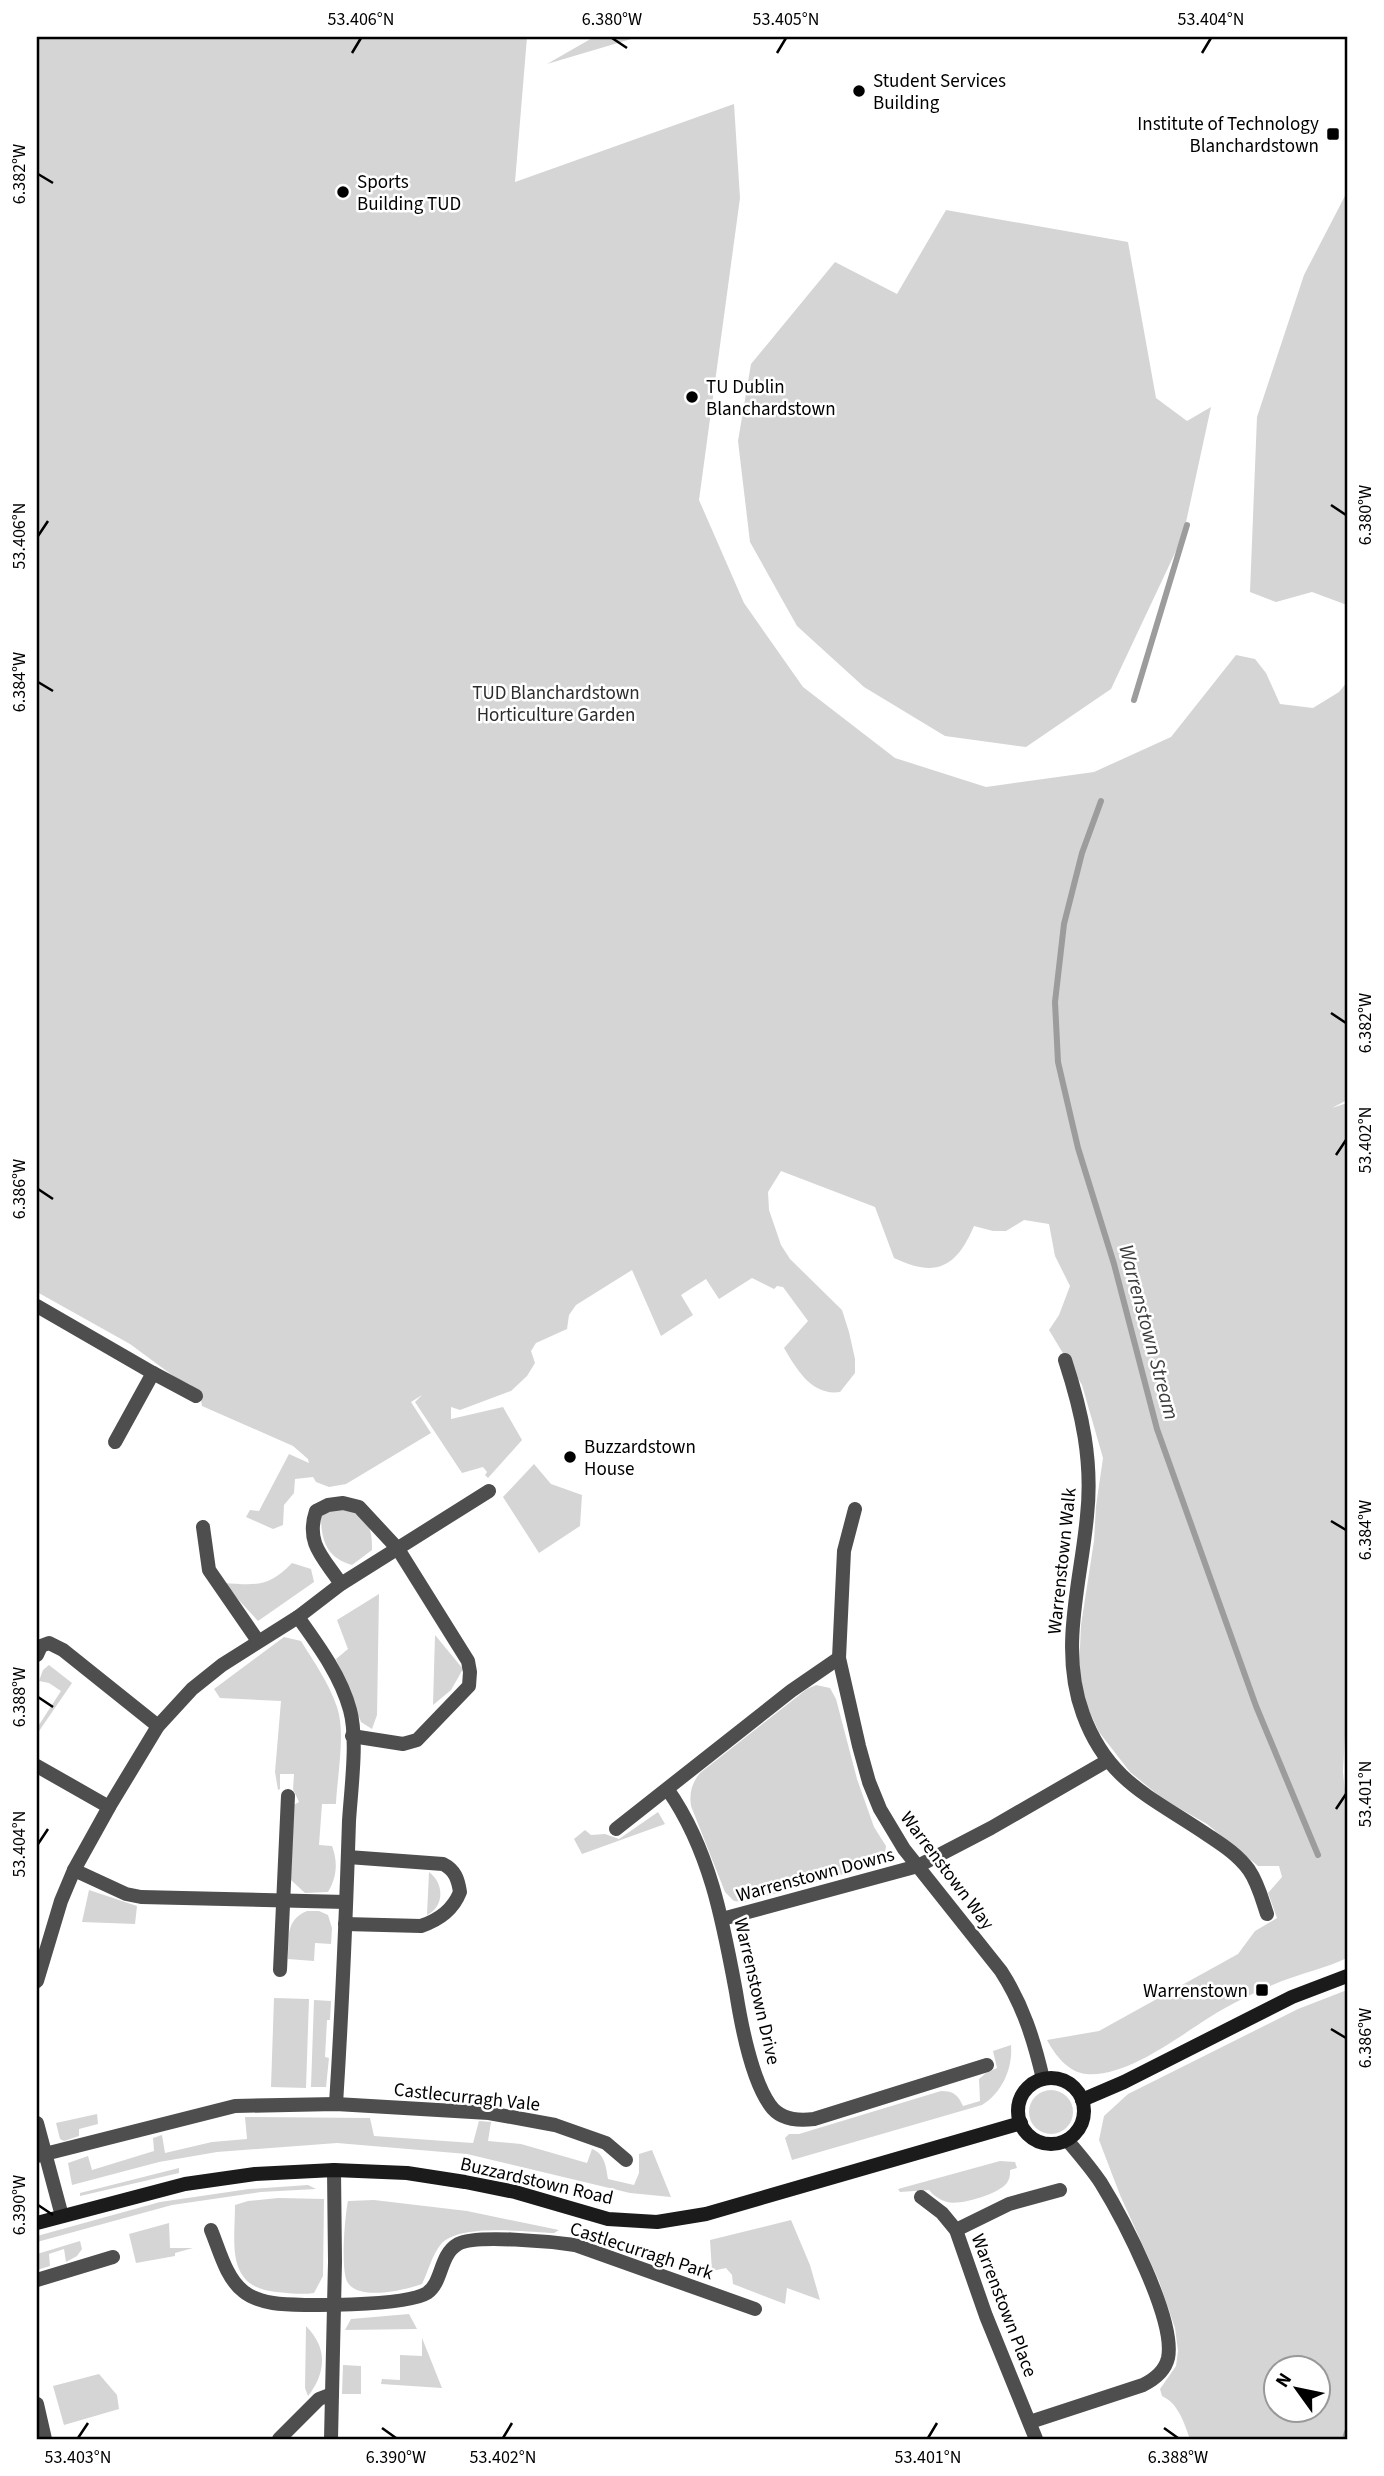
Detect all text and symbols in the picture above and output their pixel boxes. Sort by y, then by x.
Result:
text: 53.406°N [328,7,394,32]
text: 6.380°W [582,7,642,32]
text: 53.405°N [753,7,819,32]
text: 53.404°N [1178,7,1244,32]
place label: Student Services Building [873,68,1006,117]
marker: Student Services Building [851,83,867,99]
place label: Institute of Technology Blanchardstown [1137,111,1319,160]
marker: Institute of Technology Blanchardstown [1325,126,1341,142]
text: 6.382°W [7,144,32,204]
place label: Sports Building TUD [357,169,461,218]
marker: Sports Building TUD [335,184,351,200]
place label: TU Dublin Blanchardstown [706,374,836,423]
marker: TU Dublin Blanchardstown [684,389,700,405]
text: 6.380°W [1353,485,1378,545]
text: 53.406°N [7,503,32,569]
text: 6.384°W [7,652,32,712]
park label: TUD Blanchardstown Horticulture Garden [472,680,640,729]
text: 6.382°W [1353,993,1378,1053]
text: 53.402°N [1353,1107,1378,1173]
text: 6.386°W [7,1159,32,1219]
water label: Warrenstown Stream [1111,1241,1187,1423]
place label: Buzzardstown House [584,1434,696,1483]
marker: Buzzardstown House [562,1449,578,1465]
street label: Warrenstown Walk [1041,1486,1084,1636]
text: 6.384°W [1353,1500,1378,1560]
text: 6.388°W [7,1667,32,1727]
text: 53.401°N [1353,1761,1378,1827]
street label: Warrenstown Way [893,1806,1000,1936]
text: 53.404°N [7,1811,32,1877]
street label: Warrenstown Downs [733,1841,898,1910]
street label: Warrenstown Drive [727,1915,787,2067]
place label: Warrenstown [1143,1978,1248,2005]
marker: Warrenstown [1254,1982,1270,1998]
text: 6.386°W [1353,2008,1378,2068]
street label: Castlecurragh Vale [392,2076,541,2119]
street label: Buzzardstown Road [457,2151,616,2212]
text: 6.390°W [7,2175,32,2235]
street label: Castlecurragh Park [566,2216,717,2288]
street label: Warrenstown Place [964,2230,1043,2381]
north arrow [1262,2354,1332,2424]
text: N [1269,2368,1299,2393]
text: 53.403°N [45,2445,111,2470]
text: 6.390°W [366,2445,426,2470]
text: 53.402°N [470,2445,536,2470]
text: 53.401°N [895,2445,961,2470]
text: 6.388°W [1148,2445,1208,2470]

